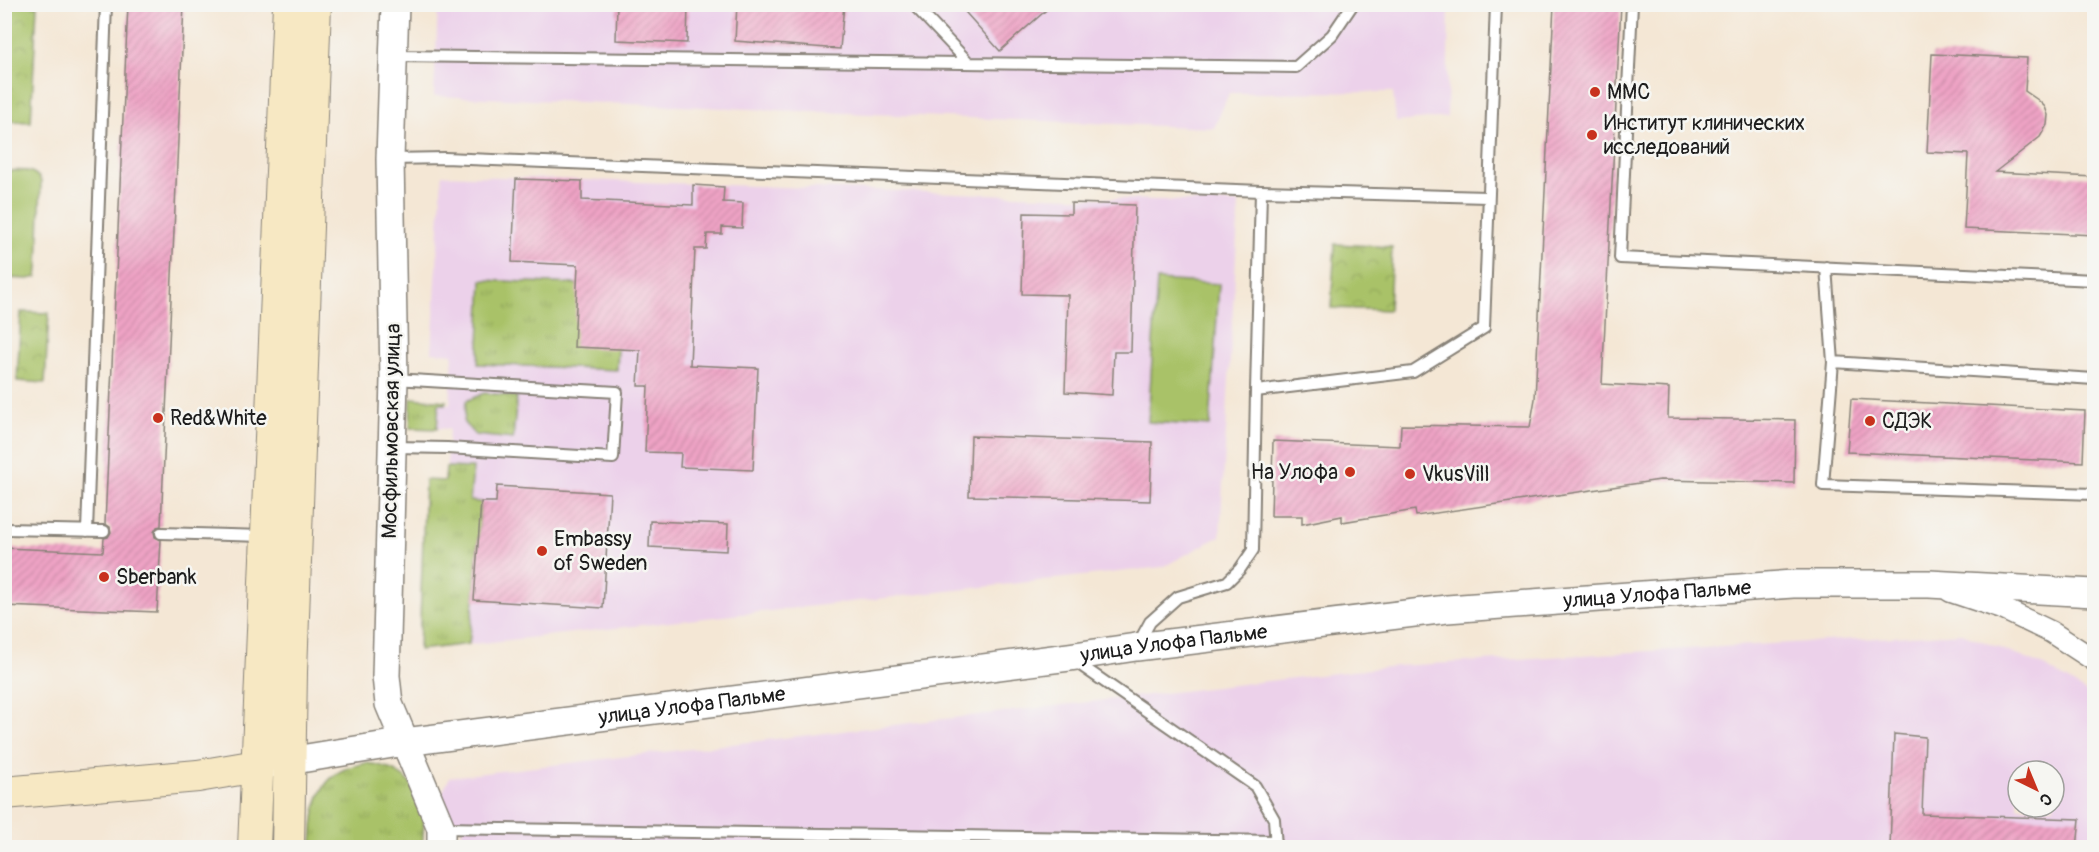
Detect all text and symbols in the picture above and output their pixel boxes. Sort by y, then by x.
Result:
place label: ММС [1607,79,1650,106]
marker: ММС [1588,85,1602,99]
place label: Институт клинических исследований [1604,110,1805,161]
marker: Институт клинических исследований [1585,128,1599,142]
street label: Мосфильмовская улица [376,323,407,539]
place label: Red&White [170,405,267,432]
place label: СДЭК [1882,408,1932,435]
marker: Red&White [151,411,165,425]
marker: СДЭК [1863,414,1877,428]
place label: На Улофа [1251,459,1338,486]
place label: VkusVill [1422,461,1490,488]
marker: На Улофа [1343,465,1357,479]
marker: VkusVill [1403,467,1417,481]
place label: Embassy of Sweden [554,526,647,577]
marker: Embassy of Sweden [535,544,549,558]
place label: Sberbank [116,564,197,591]
marker: Sberbank [97,570,111,584]
street label: улица Улофа Пальме [1561,574,1753,615]
street label: улица Улофа Пальме [1078,618,1270,669]
street label: улица Улофа Пальме [596,680,788,731]
north arrow [2006,759,2066,819]
text: С [2035,789,2056,810]

